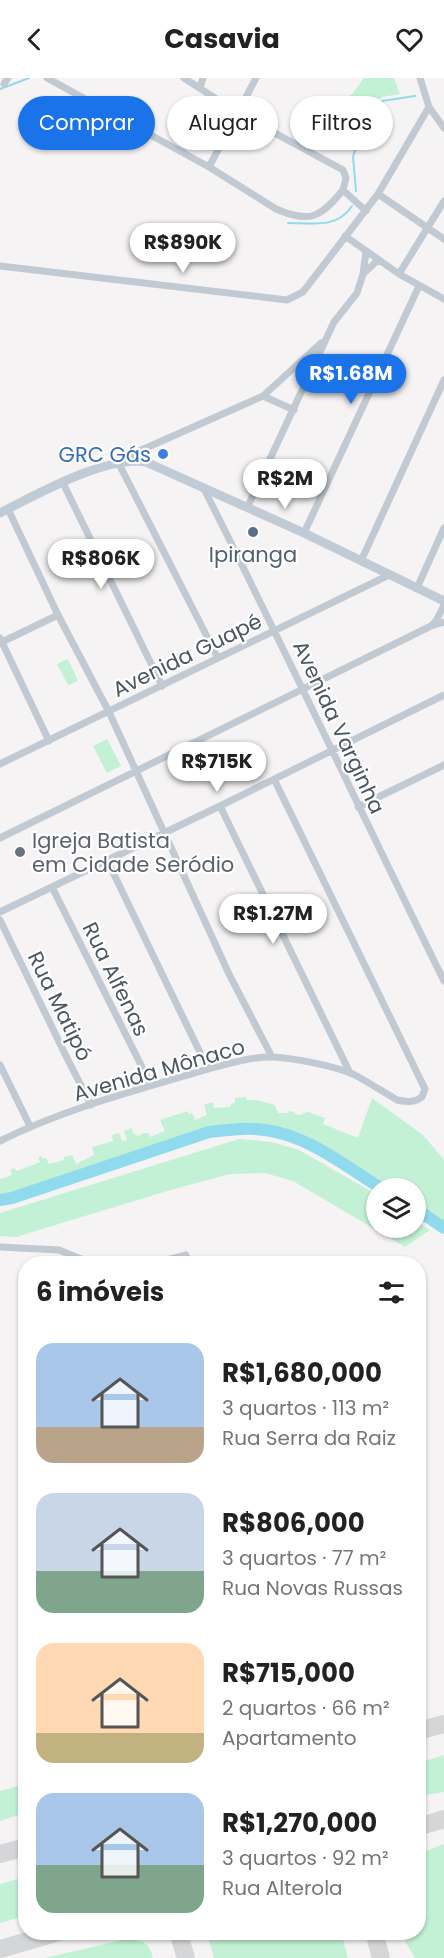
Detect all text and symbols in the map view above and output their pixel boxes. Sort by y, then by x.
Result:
text: Casavia [164,20,280,57]
icon: back [18,23,51,56]
icon: heart [393,23,426,56]
chip: Comprar [18,96,155,150]
chip: Alugar [167,96,278,150]
chip: Filtros [290,96,393,150]
pin: R$890K [134,223,232,274]
text: R$890K [144,228,222,256]
pin: R$1.68M [296,354,406,405]
text: R$1.68M [309,359,393,387]
place label: GRC Gás [59,440,151,469]
marker: GRC Gás [156,447,170,461]
pin: R$2M [249,459,321,510]
text: R$2M [257,464,313,492]
marker: Ipiranga [246,525,260,539]
pin: R$806K [52,539,150,590]
place label: Ipiranga [209,540,297,569]
text: R$806K [62,544,140,572]
street label: Avenida Guapé [108,606,266,704]
street label: Avenida Varginha [286,636,392,818]
pin: R$715K [168,742,266,793]
text: R$715K [181,747,253,775]
place label: Igreja Batista em Cidade Seródio [32,826,234,879]
marker: Igreja Batista em Cidade Seródio [13,845,27,859]
pin: R$1.27M [218,894,328,945]
text: R$1.27M [233,899,313,927]
street label: Rua Alfenas [76,917,156,1041]
street label: Rua Matipó [21,946,99,1066]
street label: Avenida Mônaco [70,1032,248,1108]
map controls [366,1178,426,1238]
button: layers [366,1178,426,1238]
text: 6 imóveis [36,1274,164,1310]
icon: filters [375,1276,408,1309]
text: R$1,680,000 [222,1355,382,1391]
icon: home [84,1367,156,1439]
text: 3 quartos · 113 m² [222,1394,389,1422]
text: Rua Serra da Raiz [222,1424,396,1452]
text: R$806,000 [222,1505,365,1541]
icon: home [84,1517,156,1589]
text: 3 quartos · 77 m² [222,1544,386,1572]
text: Rua Novas Russas [222,1574,403,1602]
text: R$715,000 [222,1655,355,1691]
icon: home [84,1667,156,1739]
text: 2 quartos · 66 m² [222,1694,390,1722]
text: Apartamento [222,1724,357,1752]
text: R$1,270,000 [222,1805,377,1841]
icon: home [84,1817,156,1889]
text: 3 quartos · 92 m² [222,1844,389,1872]
text: Rua Alterola [222,1874,343,1902]

